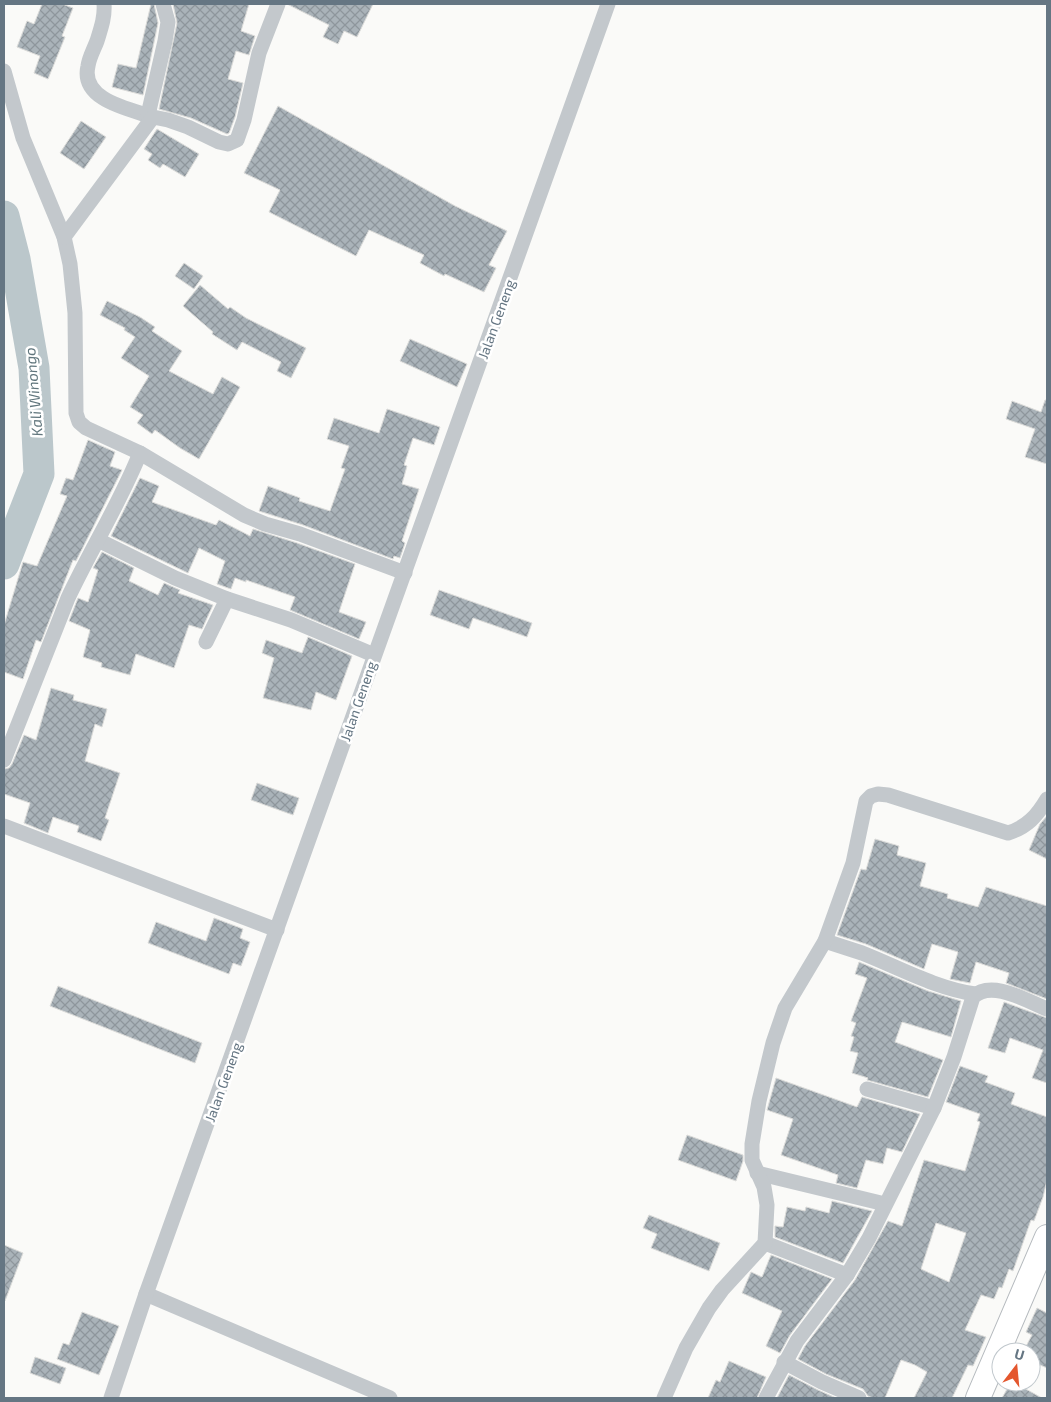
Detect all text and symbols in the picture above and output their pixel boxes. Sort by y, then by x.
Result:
street label: Jalan Geneng [474,277,518,361]
water label: Kali Winongo [20,347,46,437]
street label: Jalan Geneng [336,659,380,743]
street label: Jalan Geneng [201,1040,245,1124]
north arrow [991,1342,1041,1392]
text: U [1013,1345,1027,1364]

